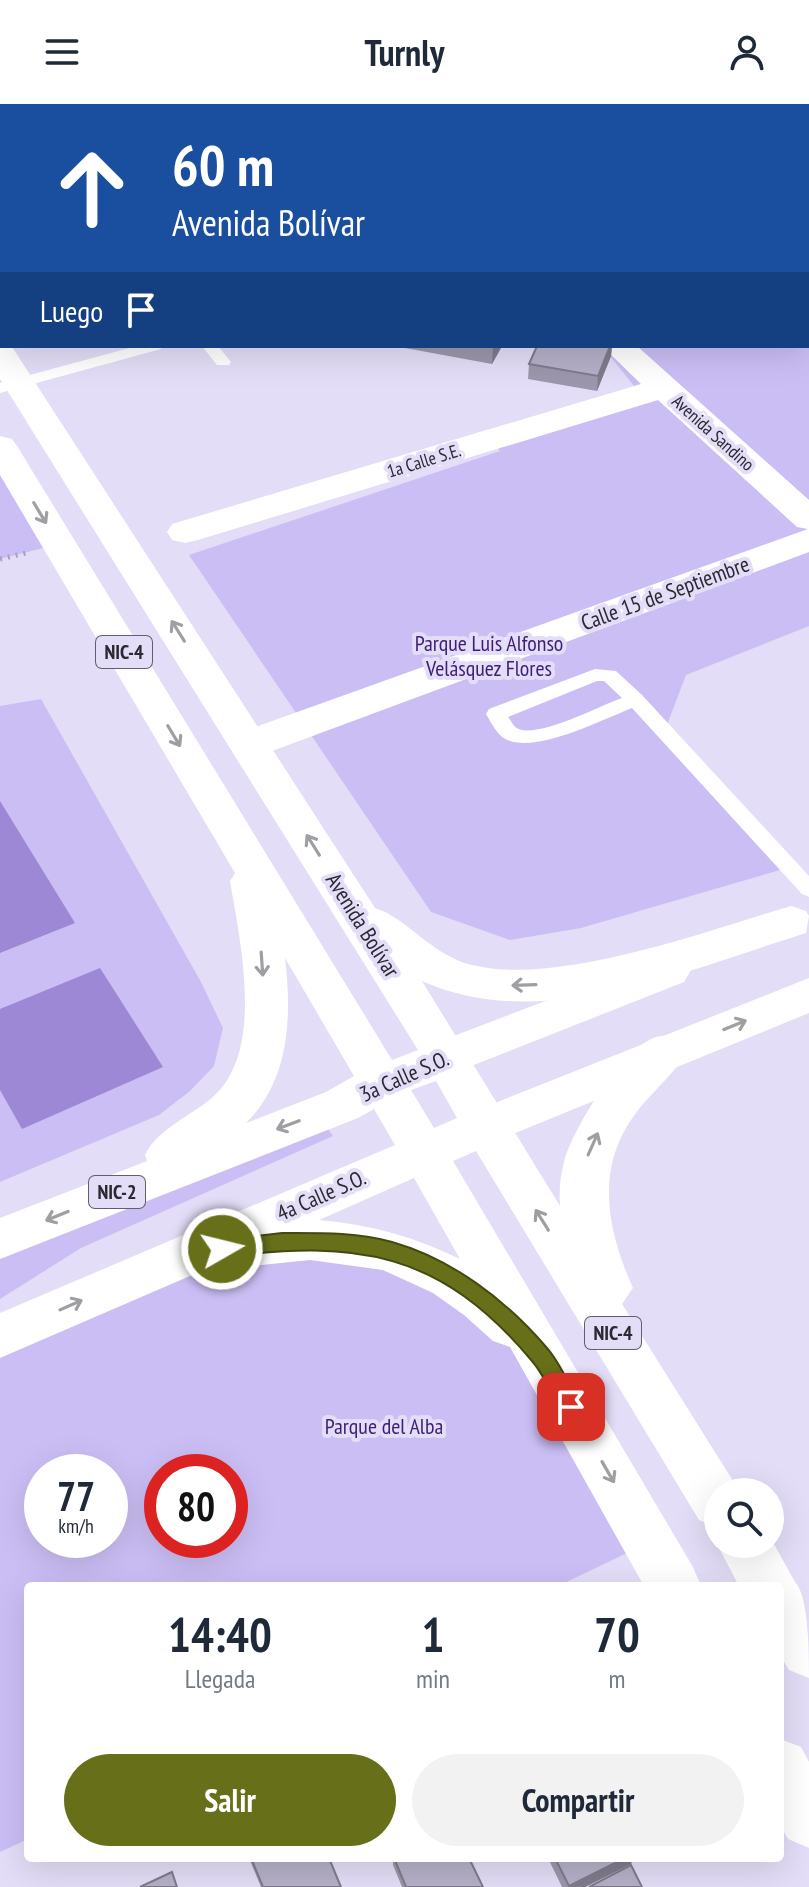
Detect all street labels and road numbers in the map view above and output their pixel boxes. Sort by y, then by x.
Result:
street label: Avenida Sandino [667,390,760,476]
street label: 1a Calle S.E. [384,438,463,483]
street label: Calle 15 de Septiembre [577,550,753,636]
road number: NIC-4 [96,636,152,668]
street label: Avenida Bolívar [320,868,406,982]
street label: 3a Calle S.O. [355,1044,453,1108]
street label: 4a Calle S.O. [272,1163,370,1227]
road number: NIC-2 [89,1176,145,1208]
road number: NIC-4 [585,1317,641,1349]

